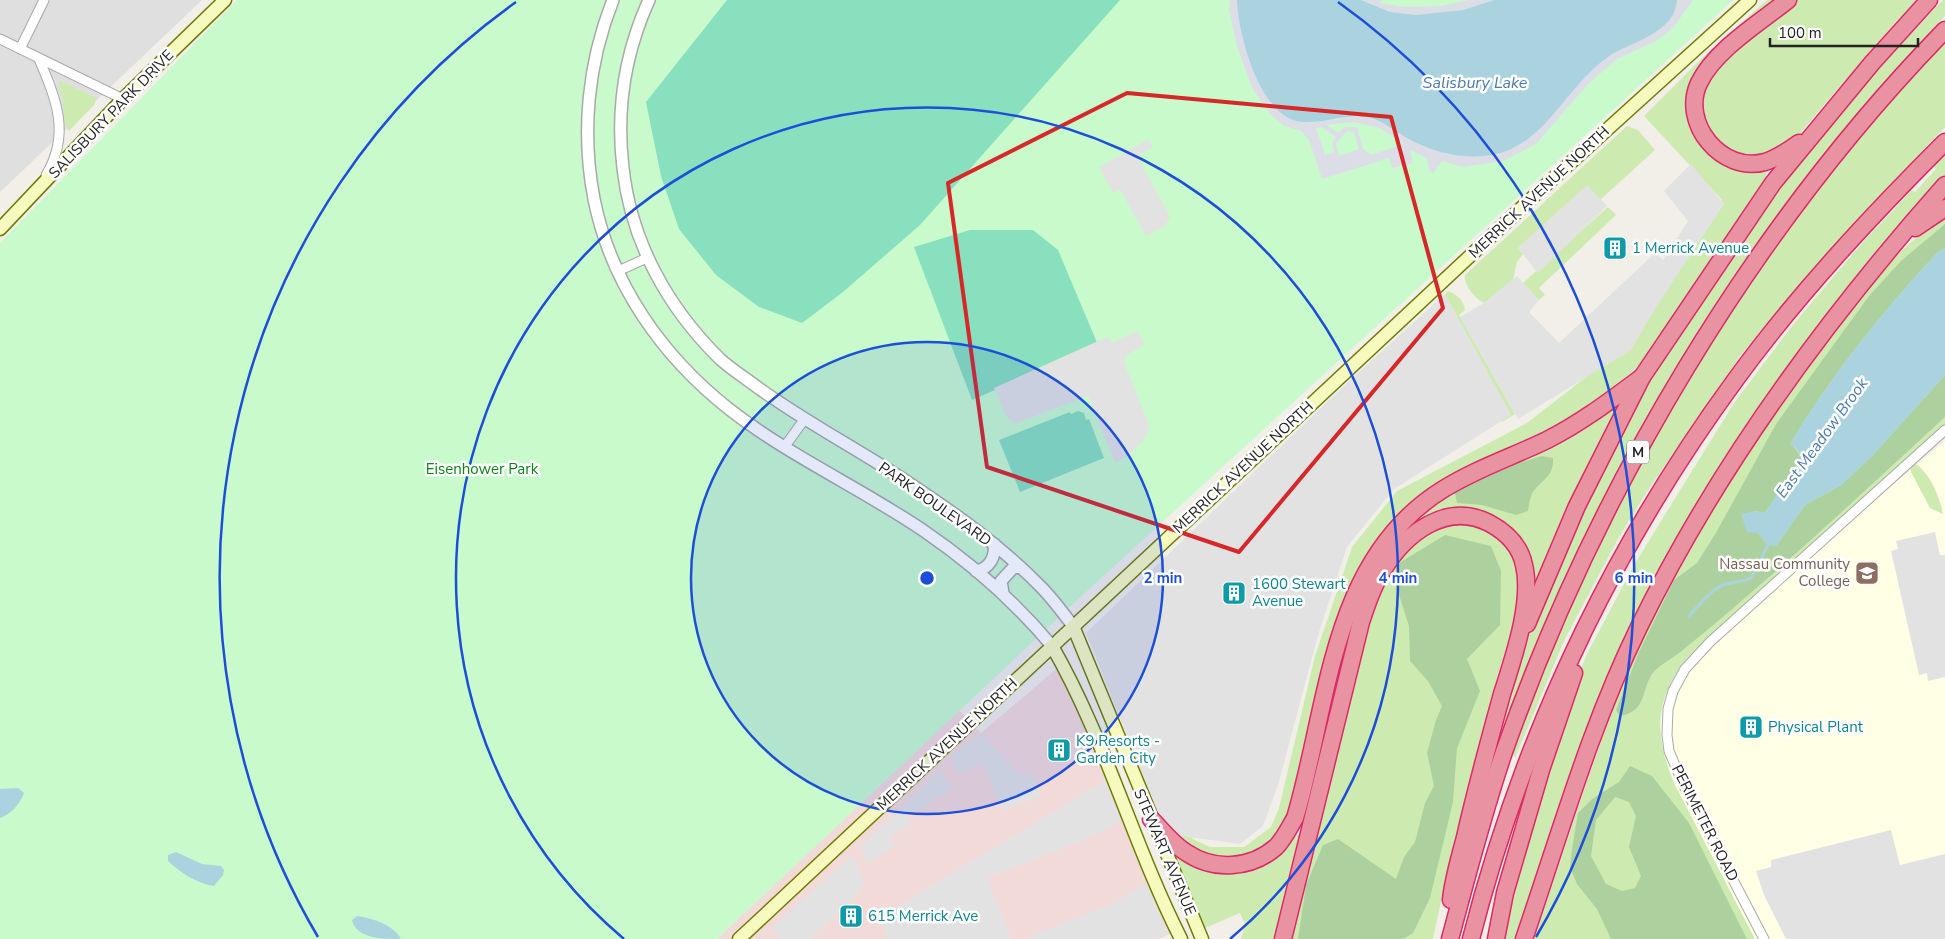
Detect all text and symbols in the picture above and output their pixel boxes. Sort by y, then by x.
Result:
scale bar [1770,15,1918,47]
text: 100 m [1778,23,1822,43]
street label: SALISBURY PARK DRIVE [44,45,178,183]
water label: Salisbury Lake [1423,72,1528,94]
street label: MERRICK AVENUE NORTH [1464,121,1614,263]
building icon: 1 Merrick Avenue [1602,235,1628,261]
place label: 1 Merrick Avenue [1632,238,1749,258]
water label: East Meadow Brook [1771,373,1874,503]
street label: MERRICK AVENUE NORTH [1168,396,1318,538]
road number: M [1627,441,1649,464]
street label: PARK BOULEVARD [875,457,995,551]
park label: Eisenhower Park [426,459,539,479]
place label: Nassau Community College [1719,554,1850,591]
school or university icon: Nassau Community College [1854,560,1880,586]
text: 2 min [1144,568,1182,588]
text: 4 min [1379,568,1417,588]
text: 6 min [1615,568,1653,588]
centre of rings [918,569,936,587]
place label: 1600 Stewart Avenue [1252,574,1346,611]
building icon: 1600 Stewart Avenue [1221,580,1247,606]
street label: MERRICK AVENUE NORTH [872,673,1022,815]
building icon: Physical Plant [1738,714,1764,740]
place label: Physical Plant [1768,717,1864,737]
place label: K9 Resorts - Garden City [1076,731,1160,768]
building icon: K9 Resorts - Garden City [1046,737,1072,763]
street label: PERIMETER ROAD [1667,761,1743,885]
street label: STEWART AVENUE [1129,786,1201,918]
building icon: 615 Merrick Ave [838,903,864,929]
place label: 615 Merrick Ave [868,906,978,926]

